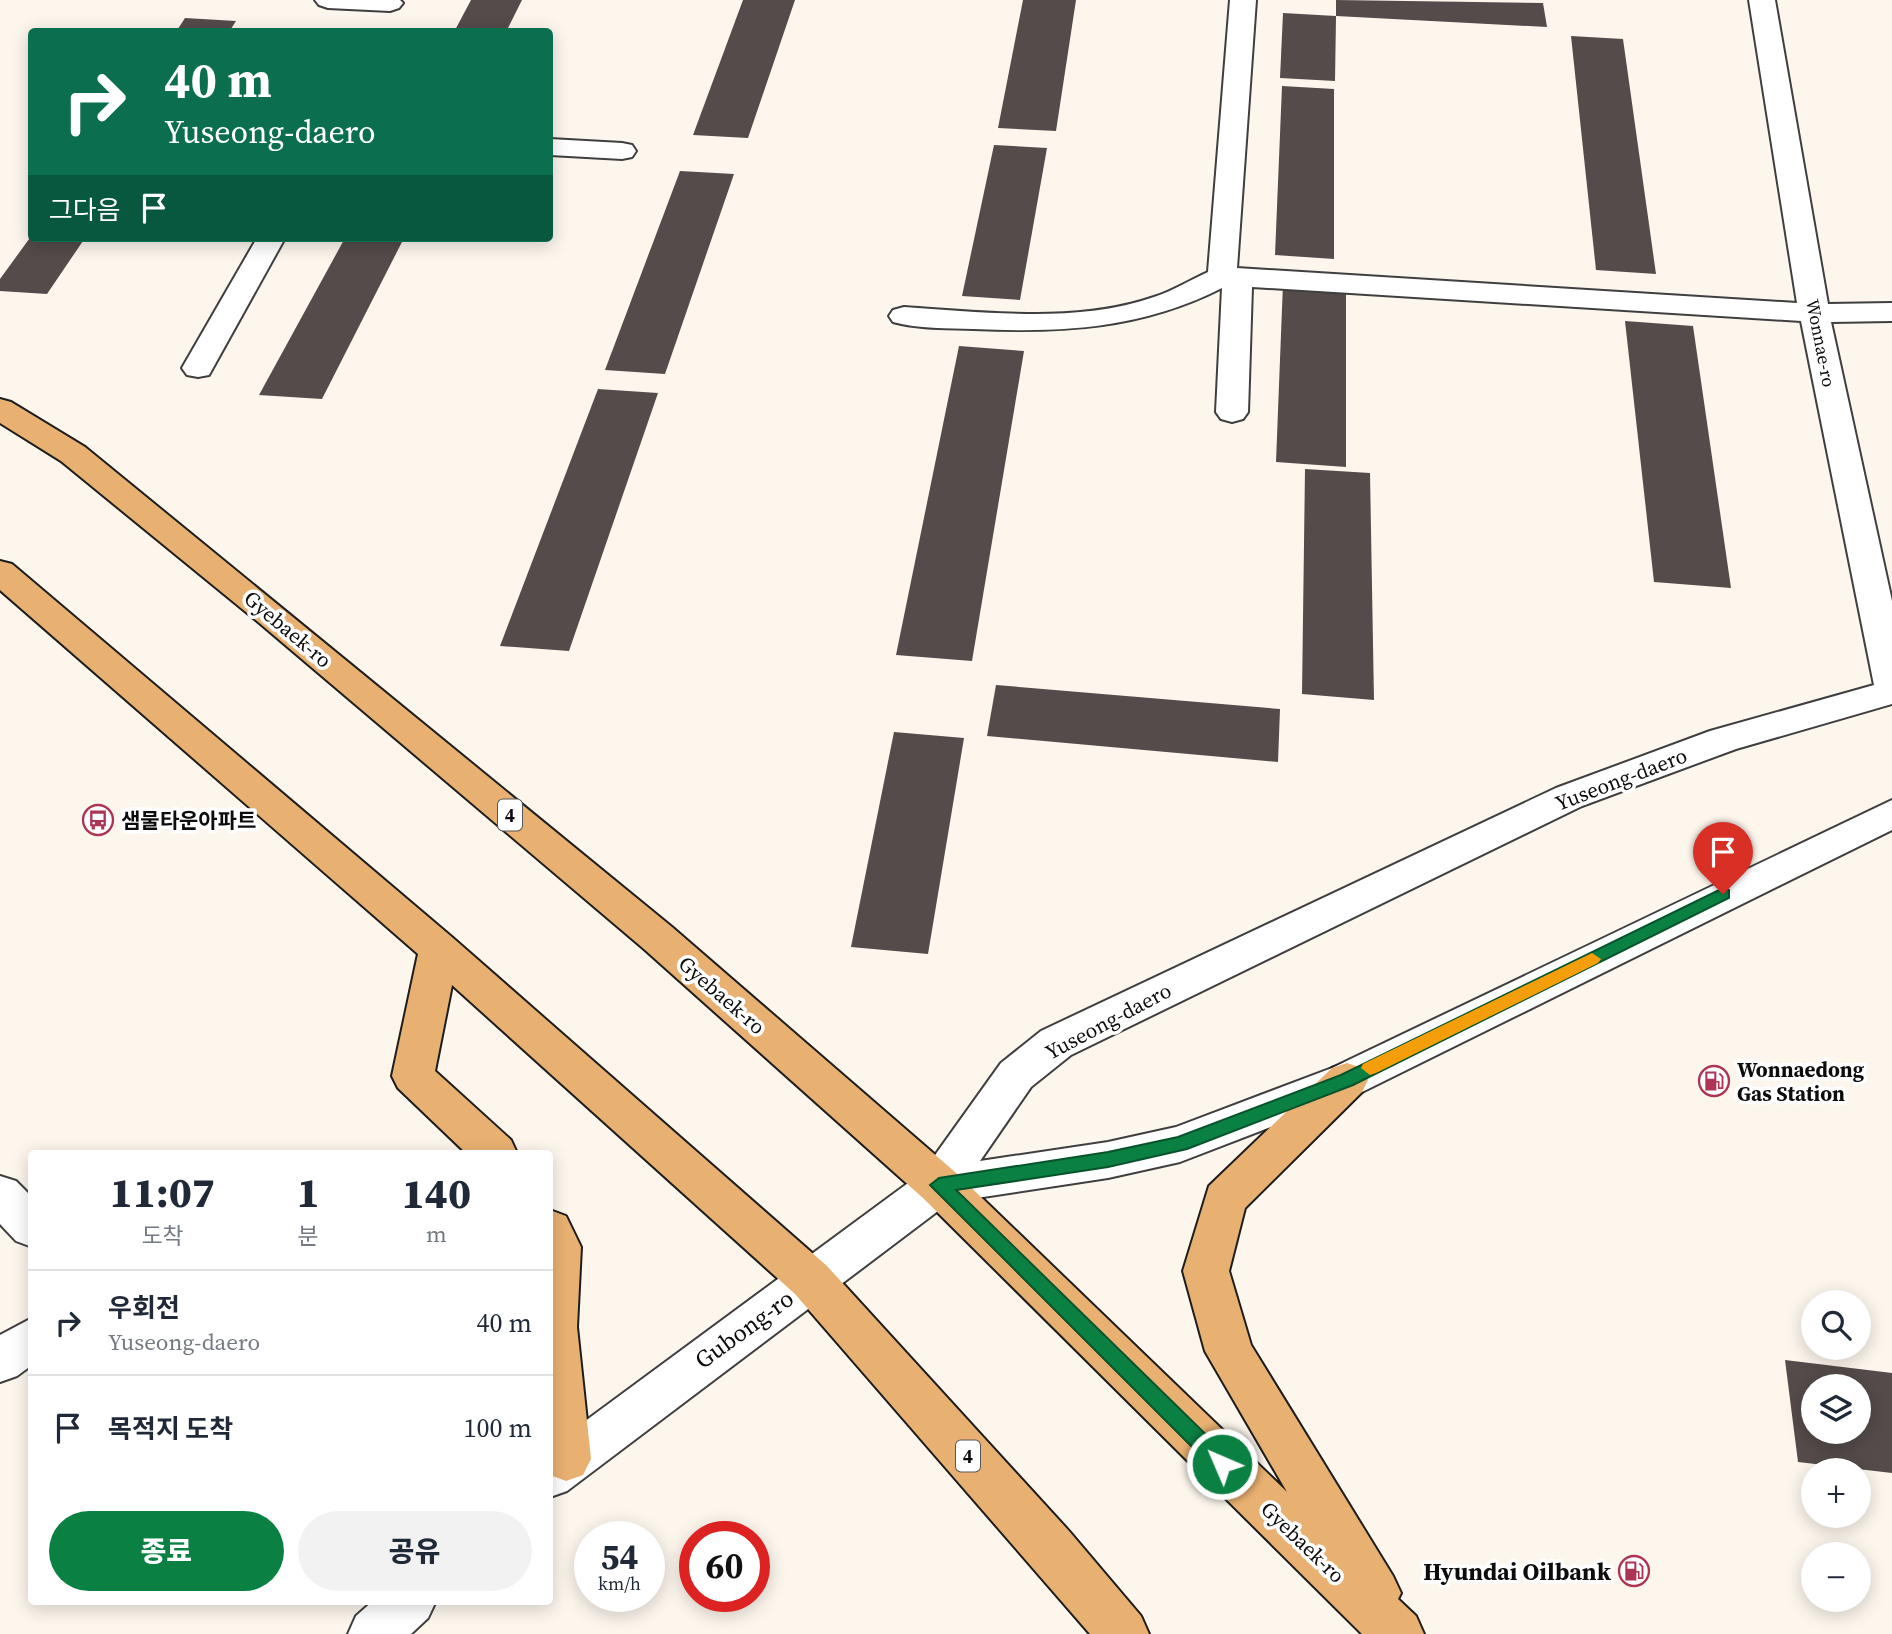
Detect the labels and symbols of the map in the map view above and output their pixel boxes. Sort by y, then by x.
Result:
street label: Wonnae-ro [1800,297,1842,389]
street label: Gyebaek-ro [238,584,338,674]
street label: Yuseong-daero [1551,741,1691,817]
road number: 4 [498,800,522,830]
bus stop icon: 샘물타운아파트 [81,803,115,837]
place label: 샘물타운아파트 [121,806,256,835]
pin [1693,822,1753,894]
street label: Gyebaek-ro [672,949,772,1041]
street label: Yuseong-daero [1040,976,1176,1066]
place label: Wonnaedong Gas Station [1737,1055,1865,1108]
fuel station icon: Wonnaedong Gas Station [1697,1064,1731,1098]
street label: Gubong-ro [688,1282,800,1376]
position arrow [1185,1427,1259,1501]
road number: 4 [956,1440,980,1472]
street label: Gyebaek-ro [1255,1495,1351,1589]
speed limit sign: 60 [679,1521,770,1612]
fuel station icon: Hyundai Oilbank [1617,1554,1651,1588]
place label: Hyundai Oilbank [1423,1555,1612,1588]

